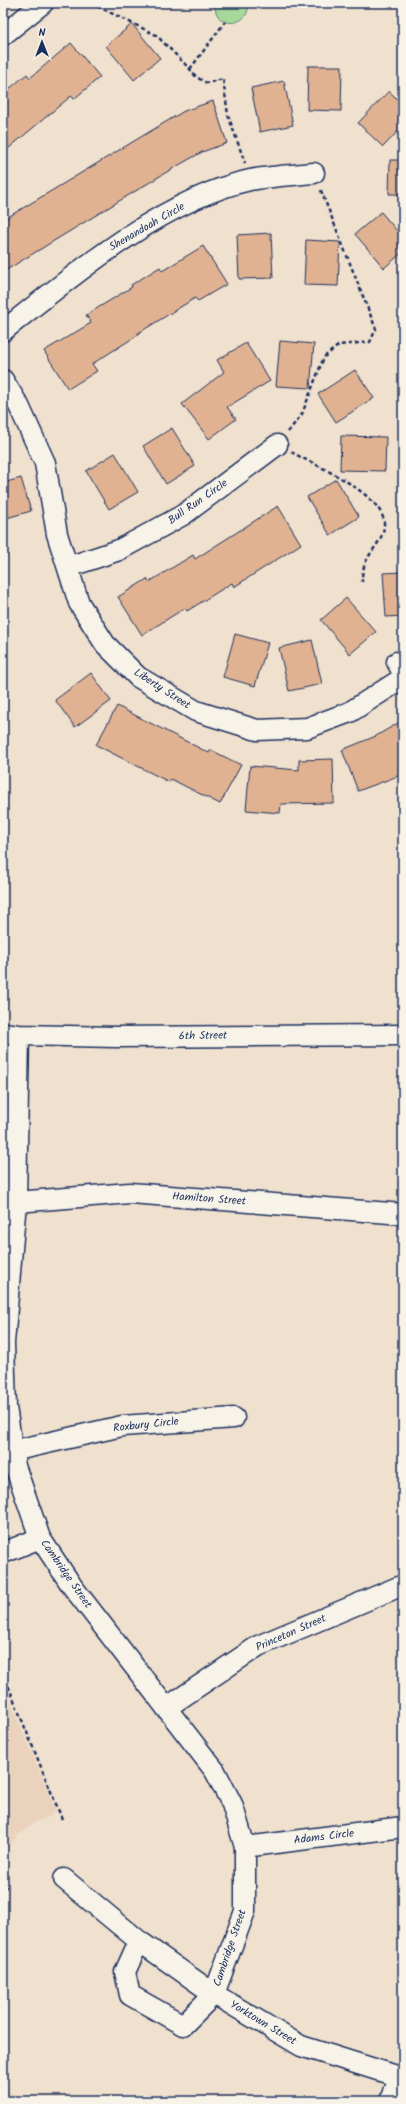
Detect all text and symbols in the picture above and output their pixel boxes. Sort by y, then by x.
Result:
north arrow [22,22,62,62]
text: N [39,24,46,42]
street label: Shenandoah Circle [106,198,188,256]
street label: Bull Run Circle [164,475,232,529]
street label: Liberty Street [130,664,195,715]
street label: 6th Street [179,1027,228,1045]
street label: Hamilton Street [171,1187,247,1211]
street label: Roxbury Circle [112,1413,180,1437]
street label: Cambridge Street [36,1536,97,1613]
street label: Princeton Street [253,1609,330,1657]
street label: Adams Circle [293,1824,355,1850]
street label: Cambridge Street [208,1906,252,1989]
street label: Yorktown Street [226,1996,300,2050]

